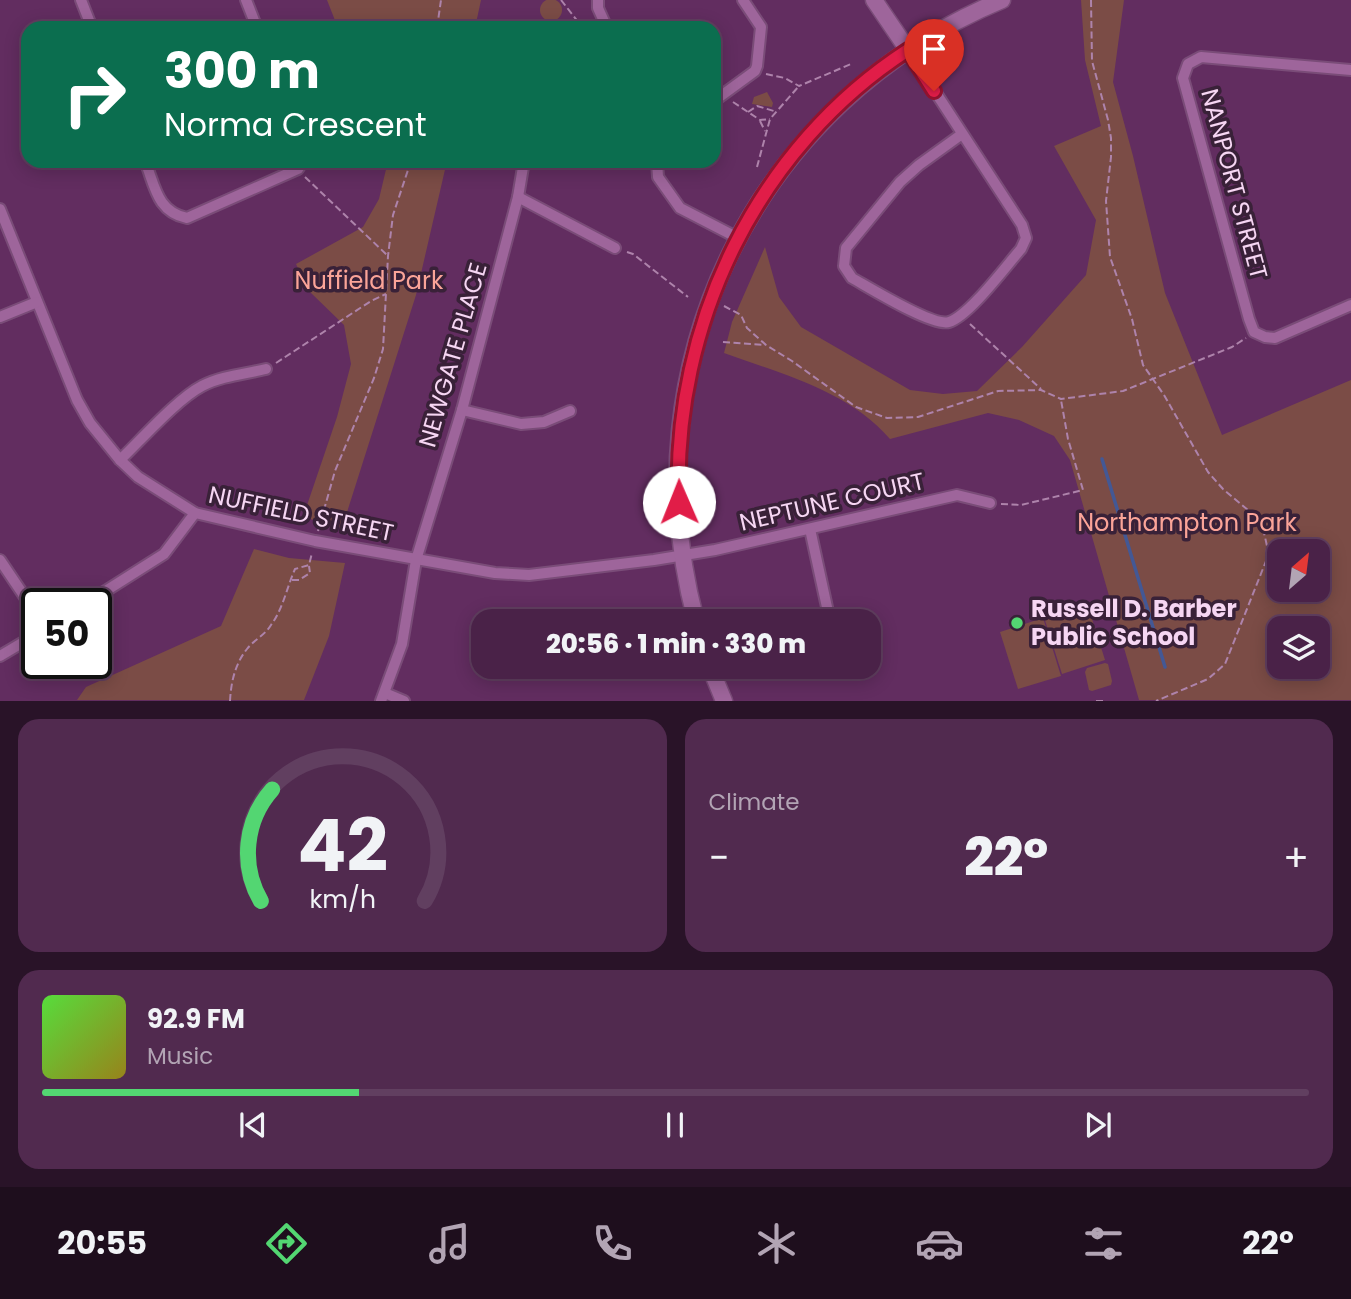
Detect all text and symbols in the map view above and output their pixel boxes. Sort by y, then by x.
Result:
pin [904,19,964,91]
icon: arrive [915,30,953,68]
text: 300 m [164,37,320,105]
icon: right [49,49,140,140]
street label: NANPORT STREET [1193,85,1276,283]
text: Norma Crescent [164,102,427,147]
street label: NEWGATE PLACE [410,259,495,451]
park label: Nuffield Park [295,264,444,297]
street label: NEPTUNE COURT [736,464,928,539]
position arrow [642,465,716,539]
street label: NUFFIELD STREET [205,478,397,549]
park label: Northampton Park [1077,506,1298,539]
north arrow [1267,539,1330,602]
map controls [1267,539,1330,679]
speed limit sign: 50 [21,588,112,679]
place label: Russell D. Barber Public School [1031,592,1237,653]
marker: Russell D. Barber Public School [1009,615,1025,631]
button: layers [1267,616,1330,679]
text: 20:56 · 1 min · 330 m [546,626,806,662]
text: Climate [709,786,799,818]
text: 42 [297,796,388,897]
text: 22° [964,821,1048,894]
text: − [709,831,729,884]
text: + [1283,831,1309,884]
text: km/h [309,882,376,917]
text: 92.9 FM [147,1001,245,1037]
text: Music [147,1040,213,1072]
icon: previous [234,1106,272,1144]
icon: pause [656,1106,694,1144]
icon: next [1079,1106,1117,1144]
icon: directions [262,1219,311,1268]
icon: music [425,1219,474,1268]
icon: phone [588,1219,637,1268]
icon: climate [752,1219,801,1268]
icon: car [915,1219,964,1268]
icon: filters [1079,1219,1128,1268]
text: 20:55 [57,1220,147,1265]
text: 22° [1242,1220,1294,1265]

